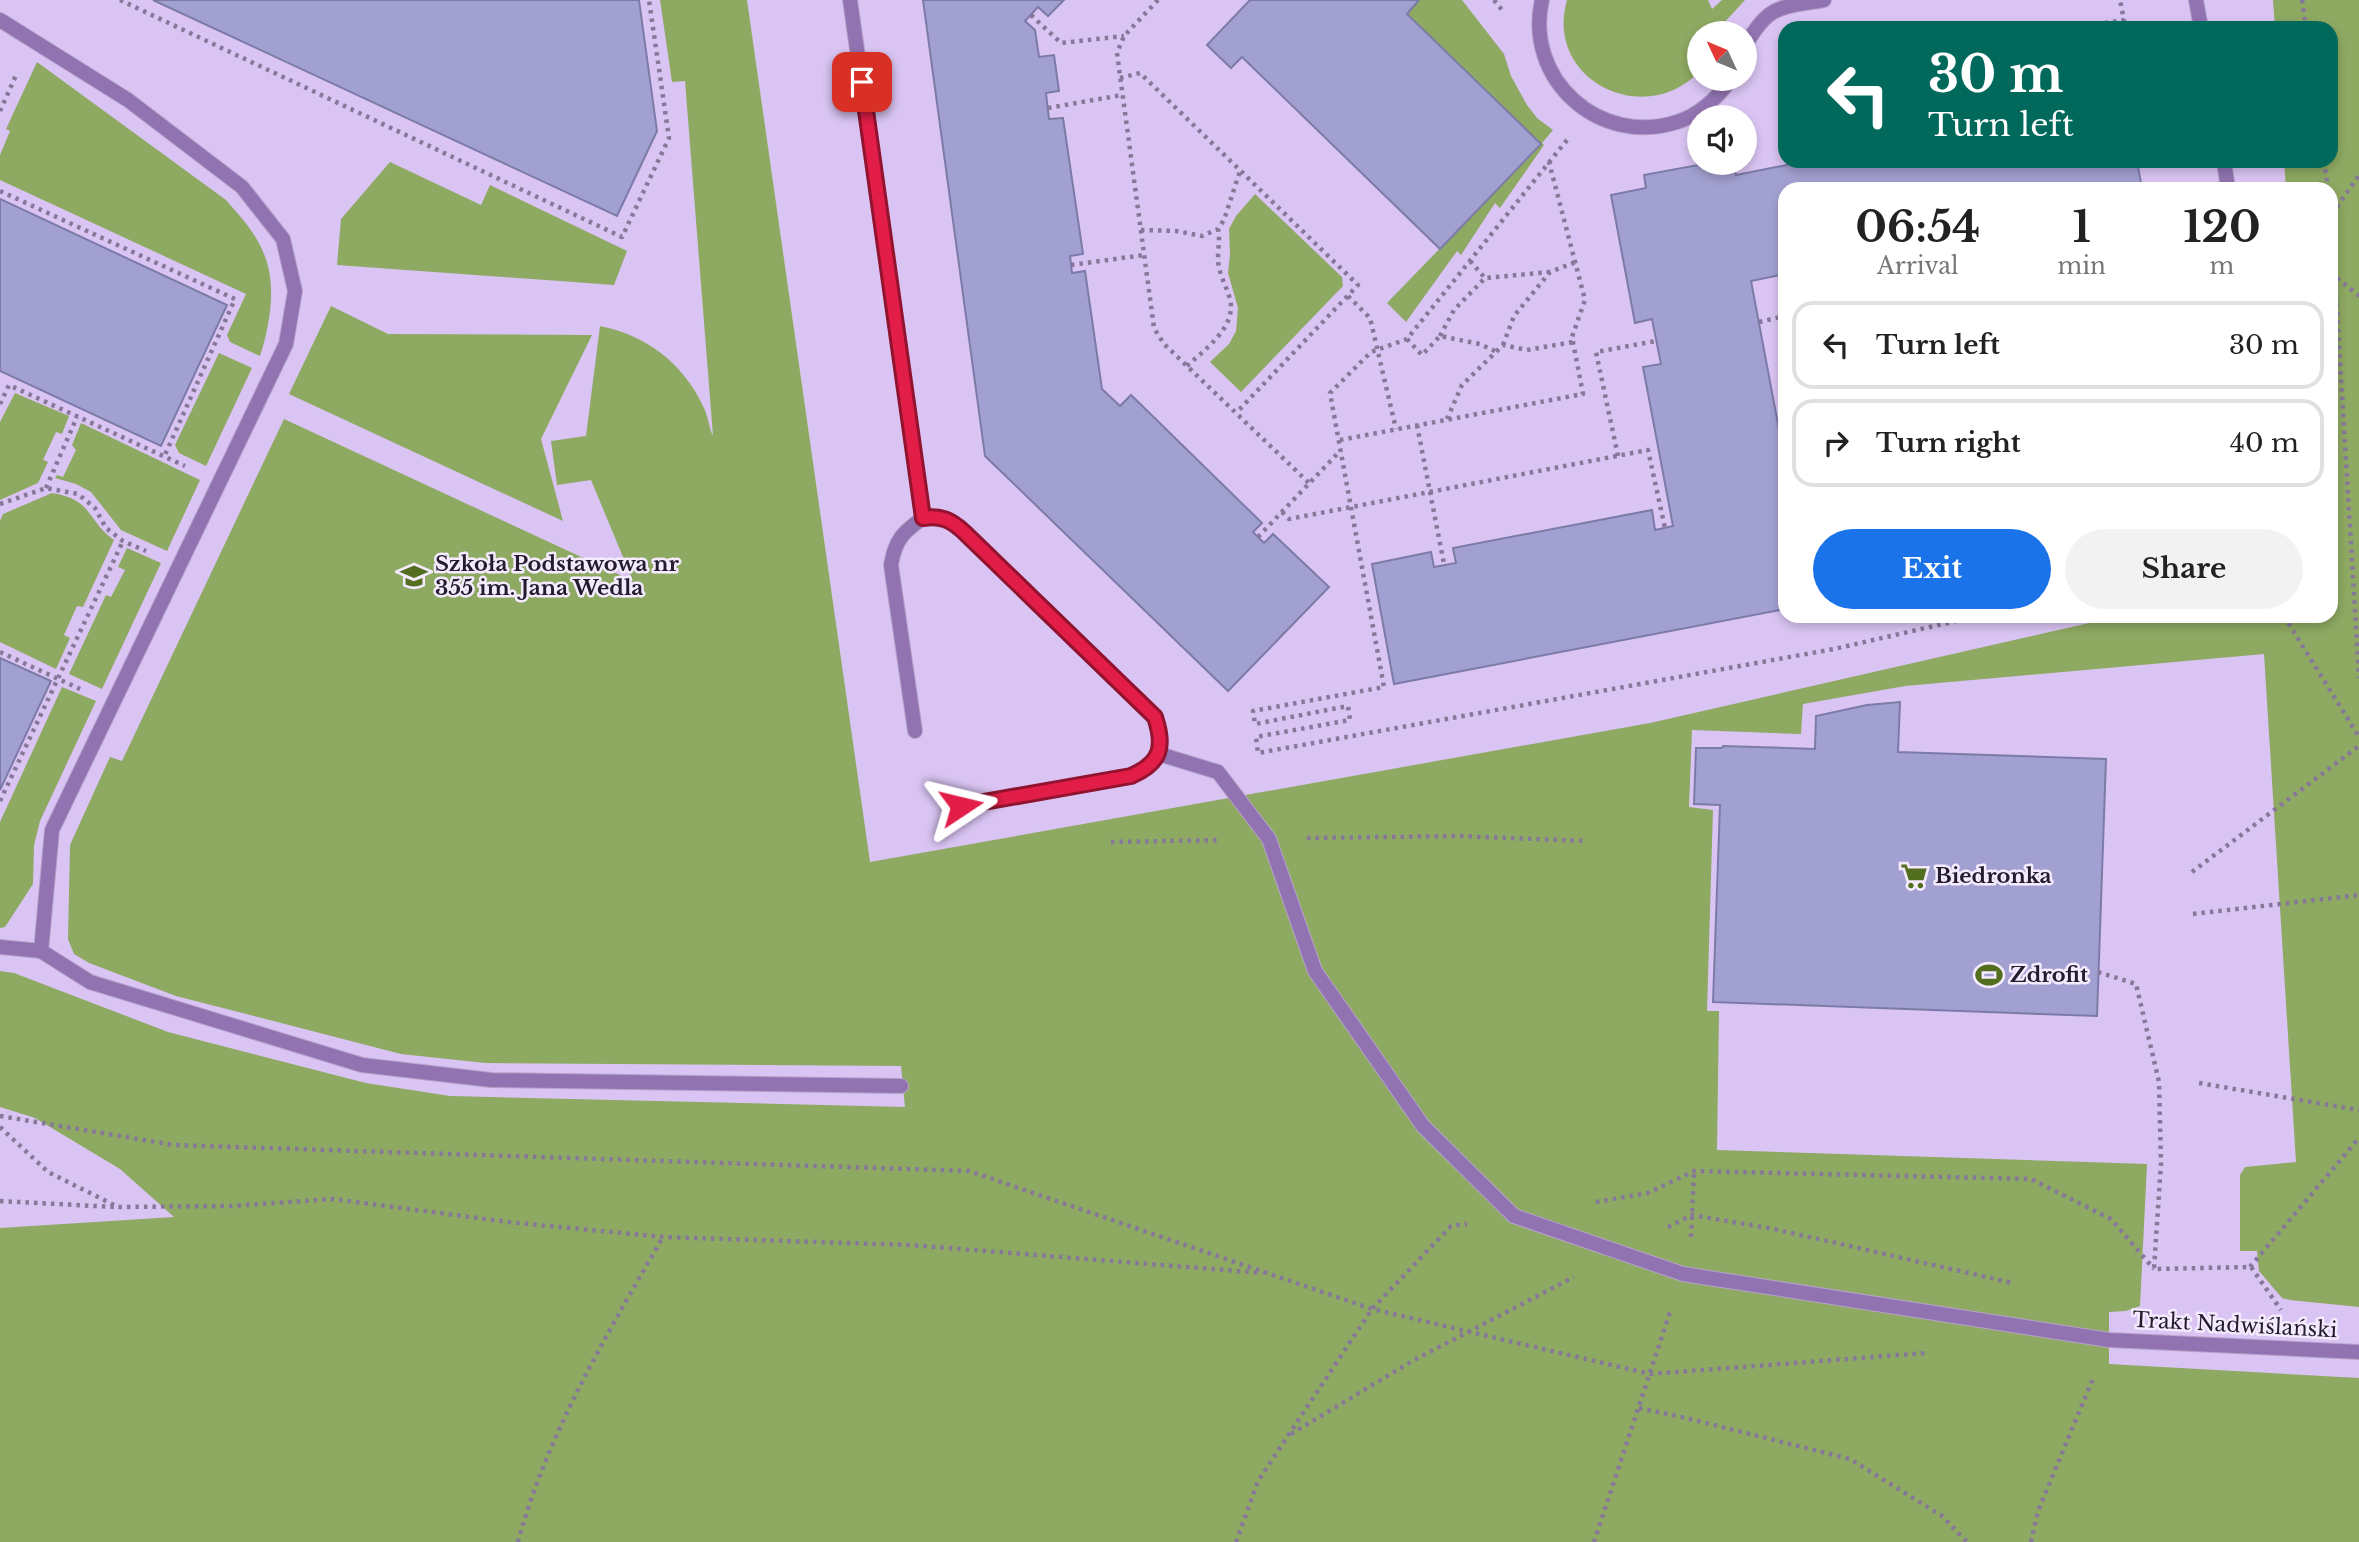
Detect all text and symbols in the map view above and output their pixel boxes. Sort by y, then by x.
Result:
north arrow [1687,21,1757,91]
map controls [1687,21,1757,175]
text: 30 m [1928,44,2063,105]
icon: left [1813,49,1904,140]
pin [832,52,892,112]
icon: arrive [843,63,881,101]
button: sound [1687,105,1757,175]
text: Turn left [1928,105,2074,145]
text: 06:54 [1855,201,1980,253]
text: 1 [2073,201,2091,253]
text: 120 [2183,201,2261,253]
text: Arrival [1877,252,1958,280]
text: min [2058,252,2106,280]
text: m [2210,252,2234,280]
icon: left [1817,326,1855,364]
text: Turn left [1876,329,2000,361]
text: 30 m [2229,329,2299,361]
icon: right [1817,424,1855,462]
text: Turn right [1876,427,2021,459]
text: 40 m [2230,427,2299,459]
button: Exit [1813,529,2051,609]
button: Share [2065,529,2303,609]
place label: Szkoła Podstawowa nr 355 im. Jana Wedla [435,551,679,601]
school or university icon: Szkoła Podstawowa nr 355 im. Jana Wedla [399,561,429,591]
position arrow [924,769,998,843]
supermarket icon: Biedronka [1899,861,1929,891]
place label: Biedronka [1935,863,2052,889]
sports icon: Zdrofit [1974,960,2004,990]
place label: Zdrofit [2010,962,2088,988]
street label: Trakt Nadwiślański [2132,1307,2338,1343]

